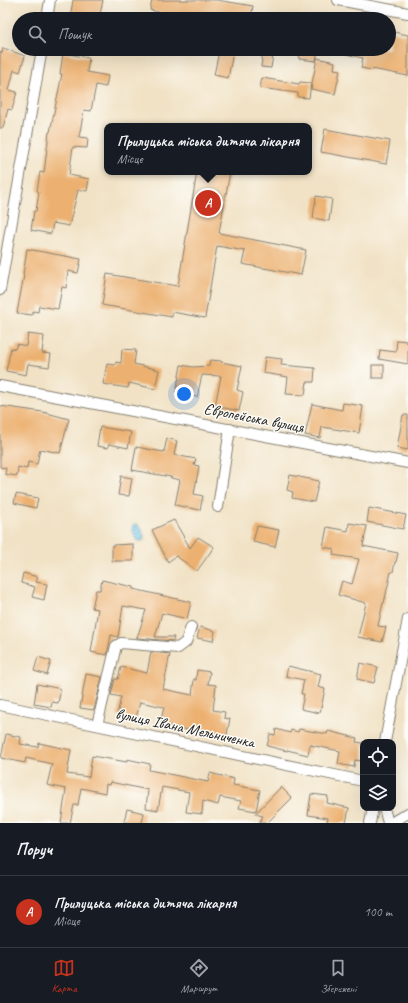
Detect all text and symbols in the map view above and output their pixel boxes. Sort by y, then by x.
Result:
search box [12,12,396,56]
icon: search [26,23,48,45]
text: Пошук [58,25,91,44]
popup [104,123,312,175]
text: Прилуцька міська дитяча лікарня [117,132,299,151]
text: Місце [117,151,143,167]
pin: A [195,188,221,218]
your location [174,384,194,404]
street label: Європейська вулиця [202,399,307,438]
street label: вулиця Івана Мельниченка [114,704,258,753]
map controls [360,739,396,811]
button: locate [360,739,396,775]
button: layers [360,775,396,811]
text: Поруч [16,839,52,860]
text: Прилуцька міська дитяча лікарня [54,894,236,913]
text: A [26,904,32,920]
text: 100 m [364,904,392,920]
text: Місце [54,913,80,929]
tab: Карта [52,957,77,995]
tab: Маршрут [181,957,217,995]
tab: Збережені [320,957,356,995]

